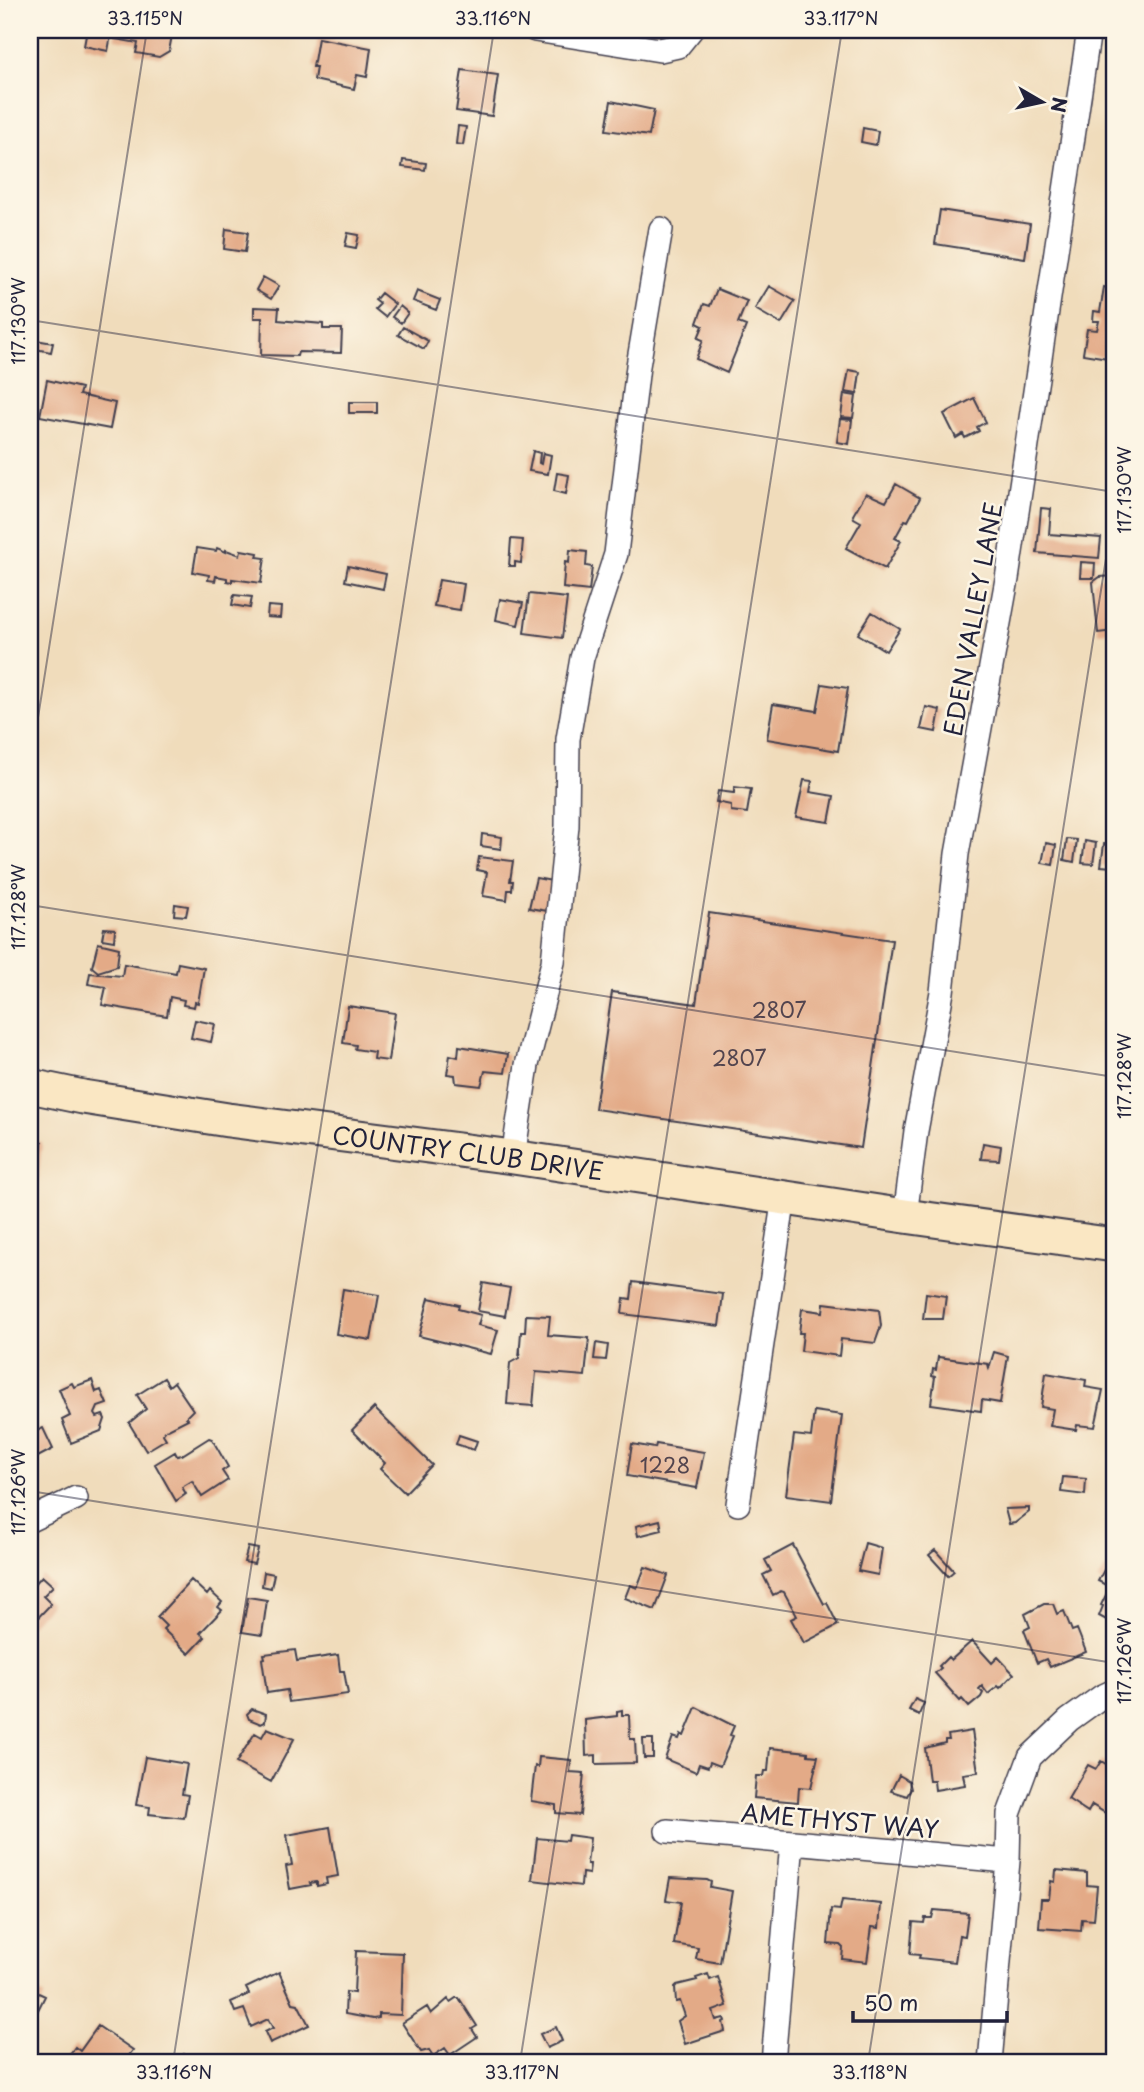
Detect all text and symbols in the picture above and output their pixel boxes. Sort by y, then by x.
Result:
text: 33.115°N [107,4,183,31]
text: 33.116°N [455,4,531,31]
text: 33.117°N [803,4,879,31]
north arrow [1007,66,1078,136]
text: N [1045,95,1075,114]
text: 117.130°W [4,277,31,365]
text: 117.130°W [1110,446,1137,534]
street label: EDEN VALLEY LANE [934,499,1010,739]
text: 117.128°W [4,863,31,950]
house number: 2807 [752,993,806,1025]
text: 117.128°W [1110,1032,1137,1119]
house number: 2807 [712,1041,766,1073]
street label: COUNTRY CLUB DRIVE [330,1116,606,1188]
text: 117.126°W [4,1448,31,1535]
house number: 1228 [640,1448,690,1480]
text: 117.126°W [1110,1617,1137,1704]
street label: AMETHYST WAY [739,1793,941,1847]
scale bar [853,1980,1007,2024]
text: 50 m [864,1986,918,2018]
text: 33.116°N [136,2058,212,2085]
text: 33.117°N [484,2058,560,2085]
text: 33.118°N [832,2058,908,2085]

